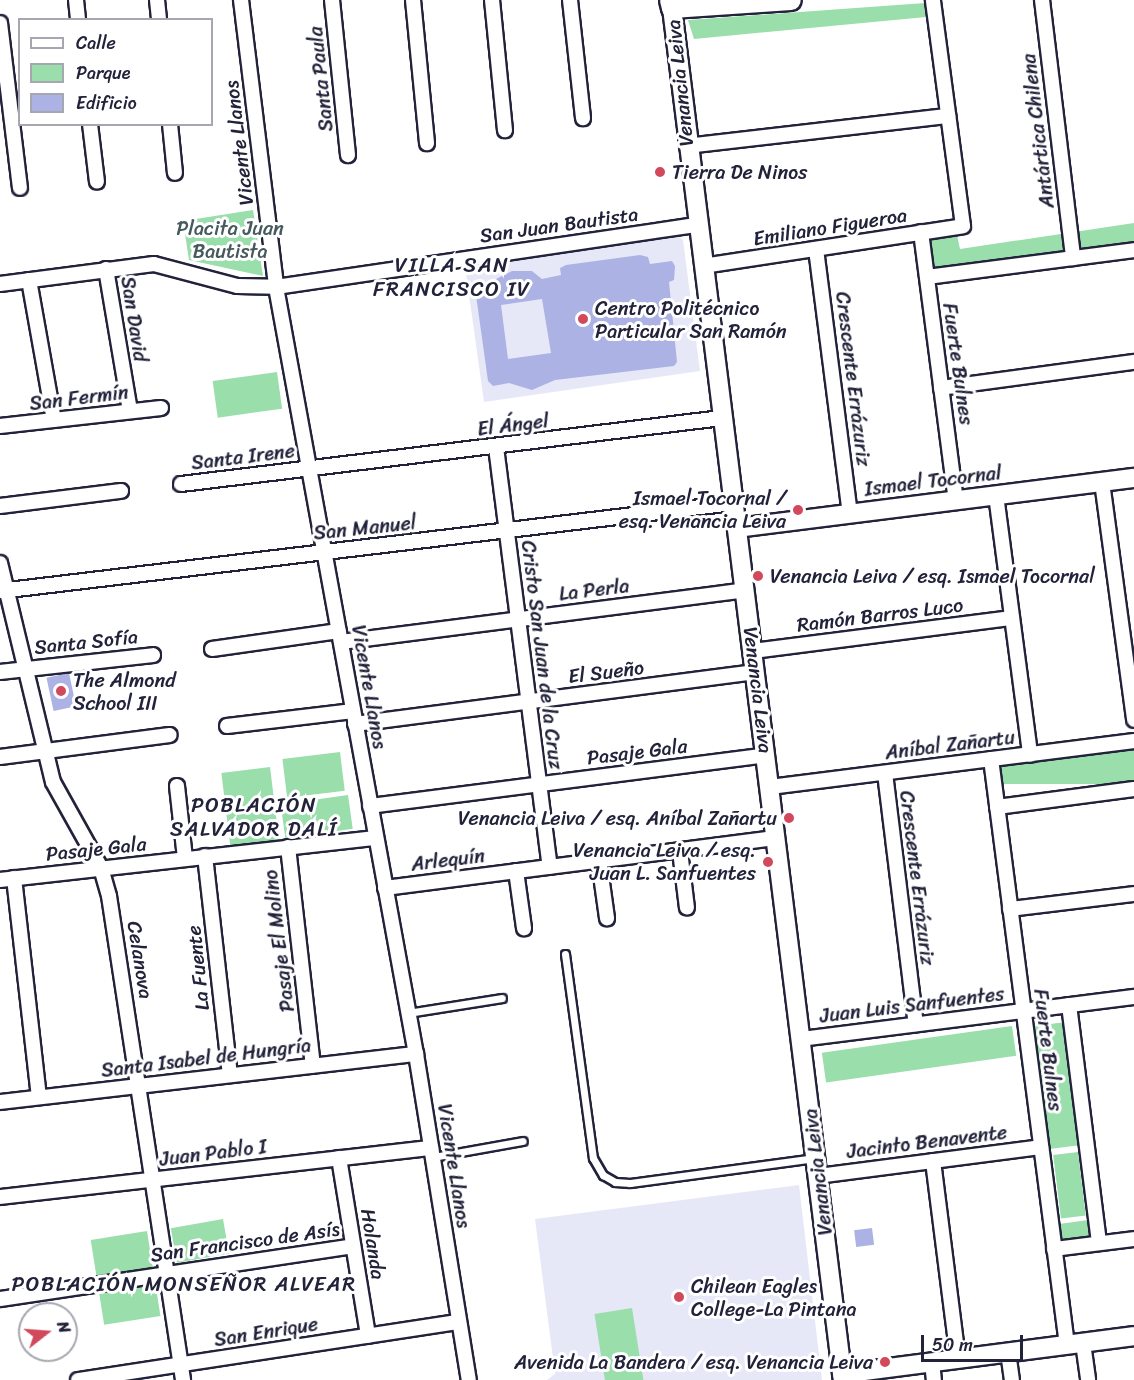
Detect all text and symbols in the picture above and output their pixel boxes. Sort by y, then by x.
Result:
legend [18,18,213,126]
street label: Venancia Leiva [661,18,699,148]
street label: Santa Paula [304,25,338,133]
text: Calle [76,27,116,59]
street label: Antártica Chilena [1017,52,1059,210]
text: Parque [76,57,130,89]
street label: Vicente Llanos [219,79,259,207]
text: Edificio [76,87,137,119]
place label: Tierra De Ninos [672,160,808,184]
marker: Tierra De Ninos [653,165,667,179]
street label: San Juan Bautista [478,202,640,248]
street label: Emiliano Figueroa [752,203,908,251]
park label: Placita Juan Bautista [176,217,284,264]
district label: VILLA SAN FRANCISCO IV [374,252,530,302]
street label: San David [115,275,153,363]
street label: Crescente Errázuriz [830,290,876,468]
place label: Centro Politécnico Particular San Ramón [595,296,787,343]
street label: Fuerte Bulnes [938,302,978,426]
marker: Centro Politécnico Particular San Ramón [576,312,590,326]
street label: San Fermín [28,380,130,416]
street label: El Ángel [476,409,550,441]
street label: Santa Irene [190,439,296,475]
street label: Ismael Tocornal [863,461,1003,501]
place label: Ismael Tocornal / esq. Venancia Leiva [618,486,786,533]
marker: Ismael Tocornal / esq. Venancia Leiva [791,503,805,517]
street label: San Manuel [313,511,417,545]
street label: Cristo San Juan de la Cruz [516,539,568,771]
place label: Venancia Leiva / esq. Ismael Tocornal [770,564,1096,588]
marker: Venancia Leiva / esq. Ismael Tocornal [751,569,765,583]
street label: La Perla [557,574,631,606]
street label: Ramón Barros Luco [796,593,964,637]
street label: Vicente Llanos [346,623,392,751]
street label: Santa Sofía [33,625,139,659]
street label: Venancia Leiva [738,625,778,755]
street label: El Sueño [567,655,645,689]
place label: The Almond School III [73,668,176,715]
marker: The Almond School III [54,684,68,698]
street label: Aníbal Zañartu [884,725,1016,765]
street label: Pasaje Gala [585,734,689,770]
street label: Crescente Errázuriz [894,789,940,967]
district label: POBLACIÓN SALVADOR DALÍ [168,792,340,842]
place label: Venancia Leiva / esq. Aníbal Zañartu [459,806,777,830]
marker: Venancia Leiva / esq. Aníbal Zañartu [782,811,796,825]
street label: Pasaje Gala [45,832,147,866]
place label: Venancia Leiva / esq. Juan L. Sanfuentes [573,838,756,885]
street label: Arlequín [410,844,486,876]
marker: Venancia Leiva / esq. Juan L. Sanfuentes [761,855,775,869]
street label: Pasaje El Molino [258,869,300,1013]
street label: Celanova [122,919,158,1001]
street label: La Fuente [182,924,214,1012]
street label: Juan Luis Sanfuentes [817,982,1007,1028]
street label: Fuerte Bulnes [1029,988,1067,1112]
street label: Santa Isabel de Hungría [99,1033,313,1083]
street label: Vicente Llanos [432,1102,476,1230]
street label: Venancia Leiva [798,1107,838,1237]
street label: Jacinto Benavente [845,1120,1009,1164]
street label: Juan Pablo I [158,1134,268,1172]
street label: Holanda [356,1207,390,1281]
street label: San Francisco de Asís [149,1217,341,1267]
district label: POBLACIÓN MONSEÑOR ALVEAR [13,1271,355,1297]
place label: Chilean Eagles College-La Pintana [691,1274,857,1321]
marker: Chilean Eagles College-La Pintana [672,1290,686,1304]
north arrow [18,1302,78,1362]
street label: San Enrique [213,1312,319,1352]
text: N [48,1318,79,1337]
scale bar [924,1323,1026,1361]
text: 50 m [932,1329,973,1361]
place label: Avenida La Bandera / esq. Venancia Leiva [513,1350,873,1374]
marker: Avenida La Bandera / esq. Venancia Leiva [878,1355,892,1369]

